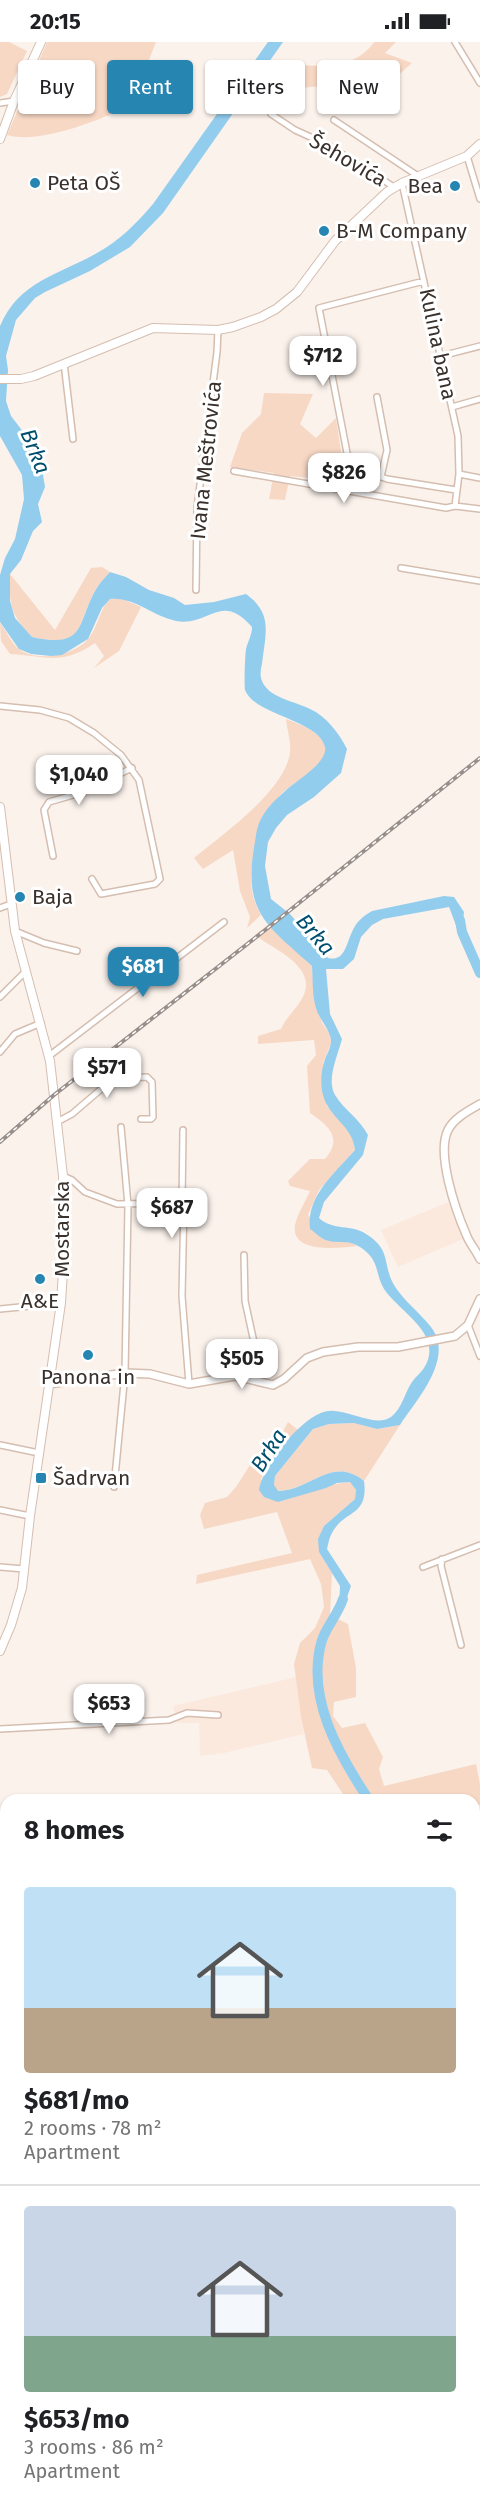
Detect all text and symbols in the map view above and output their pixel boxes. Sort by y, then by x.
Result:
text: 20:15 [30,8,81,35]
chip: Buy [18,60,95,114]
chip: Rent [107,60,193,114]
chip: Filters [205,60,305,114]
chip: New [317,60,400,114]
street label: Šehovića [305,128,391,192]
place label: Peta OŠ [47,170,120,196]
place label: Bea [408,173,443,199]
marker: Peta OŠ [28,176,42,190]
marker: Bea [448,179,462,193]
place label: B-M Company [336,218,468,244]
marker: B-M Company [317,224,331,238]
street label: Kulina bana [414,286,462,402]
pin: $712 [287,336,359,387]
text: $712 [303,343,343,367]
street label: Ivana Meštrovića [185,379,227,541]
water label: Brka [14,425,57,478]
pin: $826 [308,453,380,504]
text: $826 [322,460,366,484]
pin: $1,040 [30,755,128,806]
text: $1,040 [50,762,108,786]
place label: Baja [32,884,73,910]
marker: Baja [13,890,27,904]
water label: Brka [290,908,341,961]
pin: $681 [107,947,179,998]
text: $681 [122,954,164,978]
pin: $571 [71,1048,143,1099]
text: $571 [87,1055,127,1079]
street label: Mostarska [49,1181,75,1277]
pin: $687 [136,1188,208,1239]
text: $687 [151,1195,193,1219]
marker: A&E [33,1272,47,1286]
place label: A&E [21,1288,59,1314]
pin: $505 [206,1339,278,1390]
text: $505 [220,1346,264,1370]
marker: Panona in [81,1348,95,1362]
place label: Panona in [41,1364,135,1390]
water label: Brka [245,1424,292,1477]
place label: Šadrvan [53,1465,130,1491]
marker: Šadrvan [34,1471,48,1485]
pin: $653 [73,1684,145,1735]
text: $653 [87,1691,131,1715]
icon: filters [423,1814,456,1847]
text: 8 homes [24,1815,124,1846]
icon: home [186,1926,294,2034]
text: $681/mo [24,2085,129,2116]
text: 2 rooms · 78 m² [24,2116,161,2140]
text: Apartment [24,2140,120,2164]
icon: home [186,2245,294,2353]
text: $653/mo [24,2404,129,2435]
text: 3 rooms · 86 m² [24,2435,164,2459]
text: Apartment [24,2459,120,2483]

